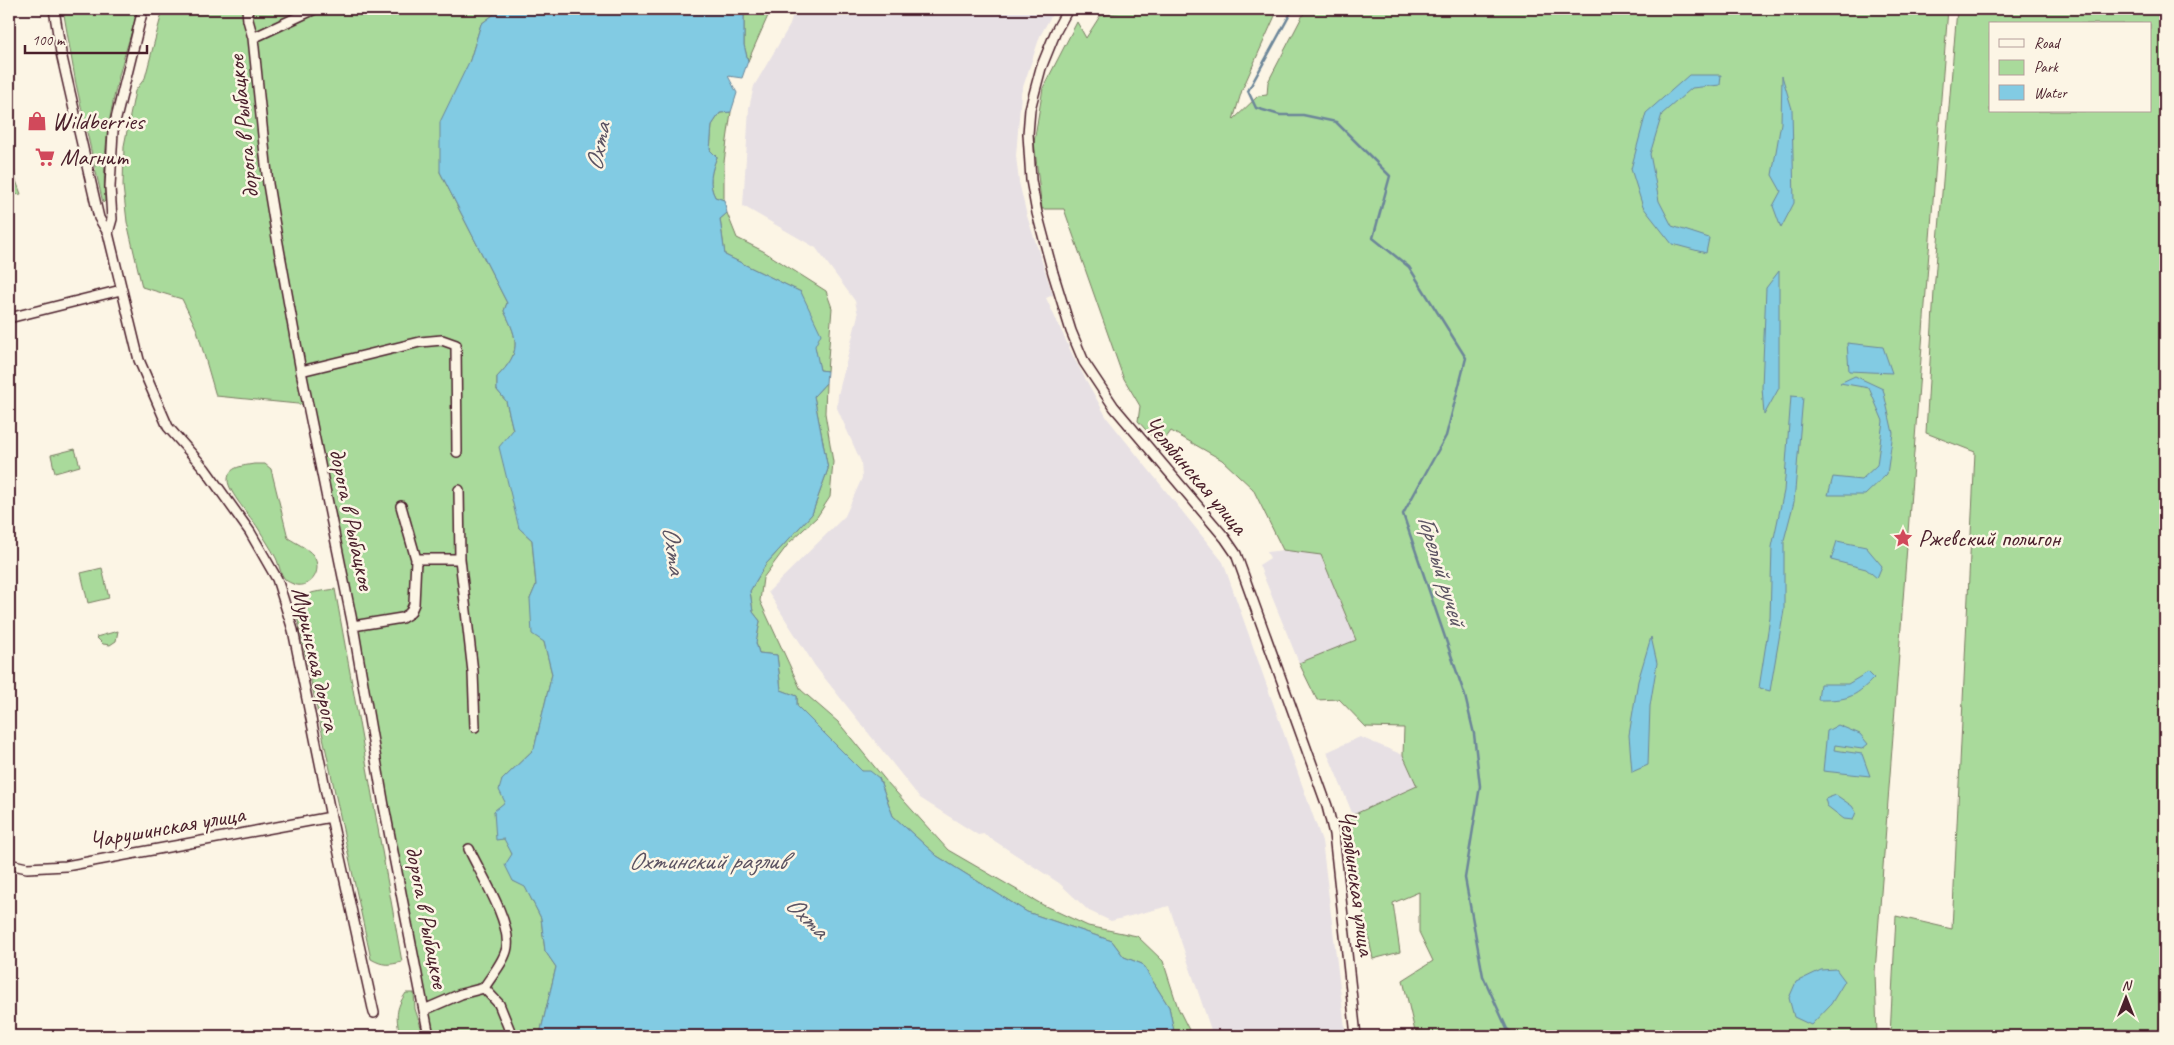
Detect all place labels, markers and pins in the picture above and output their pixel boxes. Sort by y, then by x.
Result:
place label: Wildberries [52,106,146,136]
shop icon: Wildberries [26,110,48,132]
place label: Магнит [60,142,129,172]
supermarket icon: Магнит [34,146,56,168]
place label: Ржевский полигон [1918,523,2063,553]
place icon: Ржевский полигон [1892,527,1914,549]

